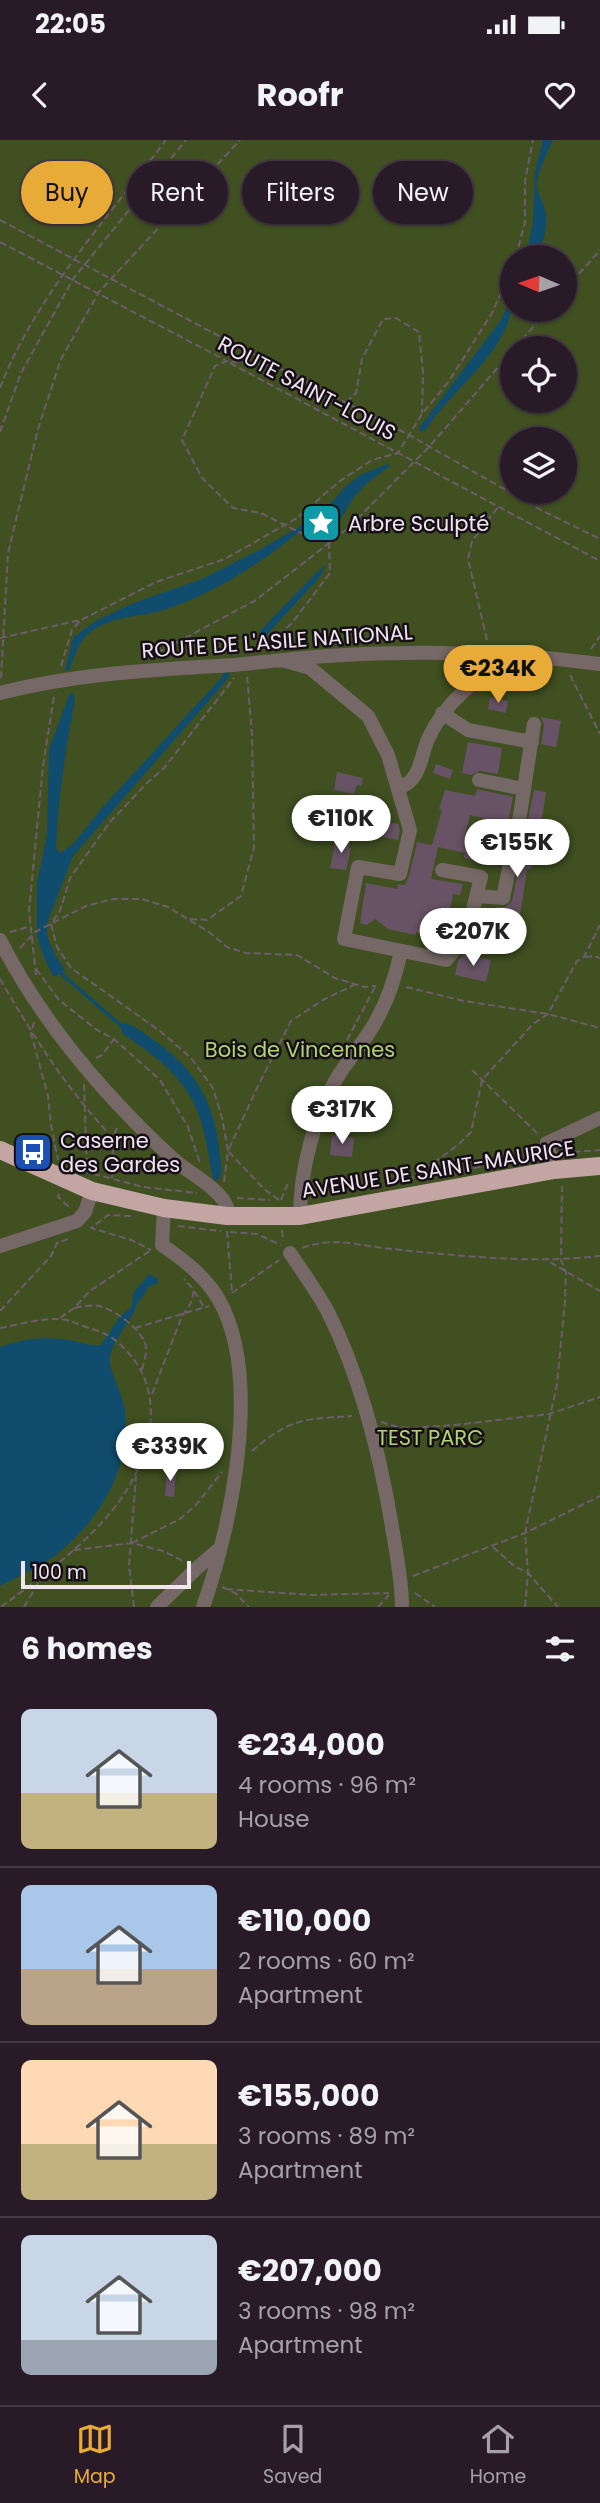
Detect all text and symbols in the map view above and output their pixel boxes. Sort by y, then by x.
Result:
text: 22:05 [35,6,106,42]
text: Roofr [257,72,343,117]
icon: back [21,76,59,114]
icon: heart [541,76,579,114]
chip: Buy [21,161,113,224]
chip: Rent [127,161,228,224]
chip: Filters [242,161,359,224]
chip: New [373,161,473,224]
north arrow [500,245,578,322]
map controls [500,245,577,504]
street label: ROUTE SAINT-LOUIS [213,329,401,447]
button: locate [500,336,577,413]
button: layers [500,427,577,504]
place icon: Arbre Sculpté [300,502,342,544]
place label: Arbre Sculpté [348,509,489,538]
street label: ROUTE DE L'ASILE NATIONAL [140,617,414,665]
pin: €234K [449,645,547,705]
text: €234K [460,652,536,684]
pin: €110K [292,796,390,855]
text: €110K [308,802,374,834]
pin: €155K [468,820,566,879]
text: €155K [481,826,553,858]
pin: €207K [424,908,522,968]
text: €207K [436,915,510,947]
park label: Bois de Vincennes [205,1035,395,1064]
pin: €317K [293,1086,391,1146]
text: €317K [307,1093,377,1125]
place label: Caserne des Gardes [60,1126,180,1179]
bus stop icon: Caserne des Gardes [12,1131,54,1173]
street label: AVENUE DE SAINT-MAURICE [299,1133,577,1205]
park label: TEST PARC [377,1423,483,1452]
pin: €339K [121,1424,219,1483]
text: €339K [132,1430,208,1462]
scale bar [21,1558,191,1590]
text: 100 m [32,1559,87,1586]
text: 6 homes [21,1627,153,1670]
icon: filters [541,1630,579,1668]
text: €234,000 [238,1723,385,1766]
icon: home [77,1737,161,1821]
text: 4 rooms · 96 m² [238,1769,416,1801]
text: House [238,1803,310,1835]
text: €110,000 [238,1899,371,1942]
icon: home [77,1913,161,1997]
text: 2 rooms · 60 m² [238,1945,415,1977]
text: Apartment [238,1979,363,2011]
text: €155,000 [238,2074,379,2117]
icon: home [77,2088,161,2172]
text: 3 rooms · 89 m² [238,2120,415,2152]
text: Apartment [238,2154,363,2186]
text: €207,000 [238,2249,382,2292]
icon: home [77,2263,161,2347]
text: 3 rooms · 98 m² [238,2295,415,2327]
text: Apartment [238,2329,363,2361]
tab: Map [74,2420,116,2491]
tab: Saved [263,2420,322,2491]
tab: Home [470,2420,526,2491]

